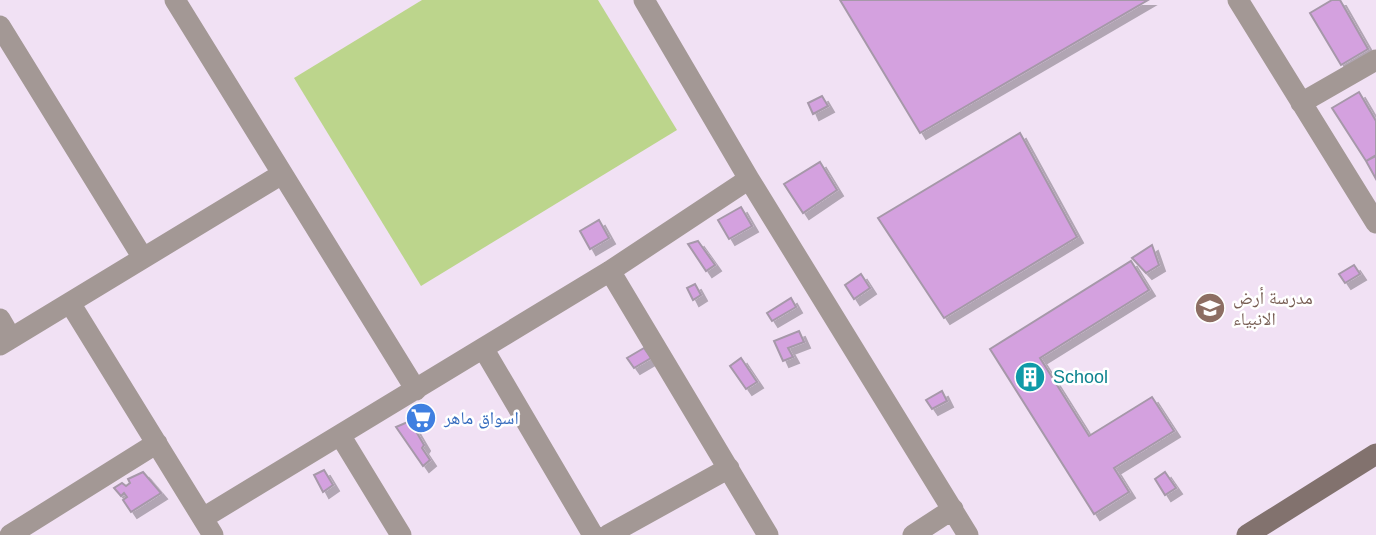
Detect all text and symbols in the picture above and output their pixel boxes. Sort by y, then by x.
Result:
place label: مدرسة أرض الانبياء [1233,287,1313,330]
school or university icon: مدرسة أرض الانبياء [1193,291,1227,325]
building icon: School [1013,360,1047,394]
place label: School [1053,367,1108,387]
supermarket icon: اسواق ماهر [404,401,438,435]
place label: اسواق ماهر [443,408,519,429]

